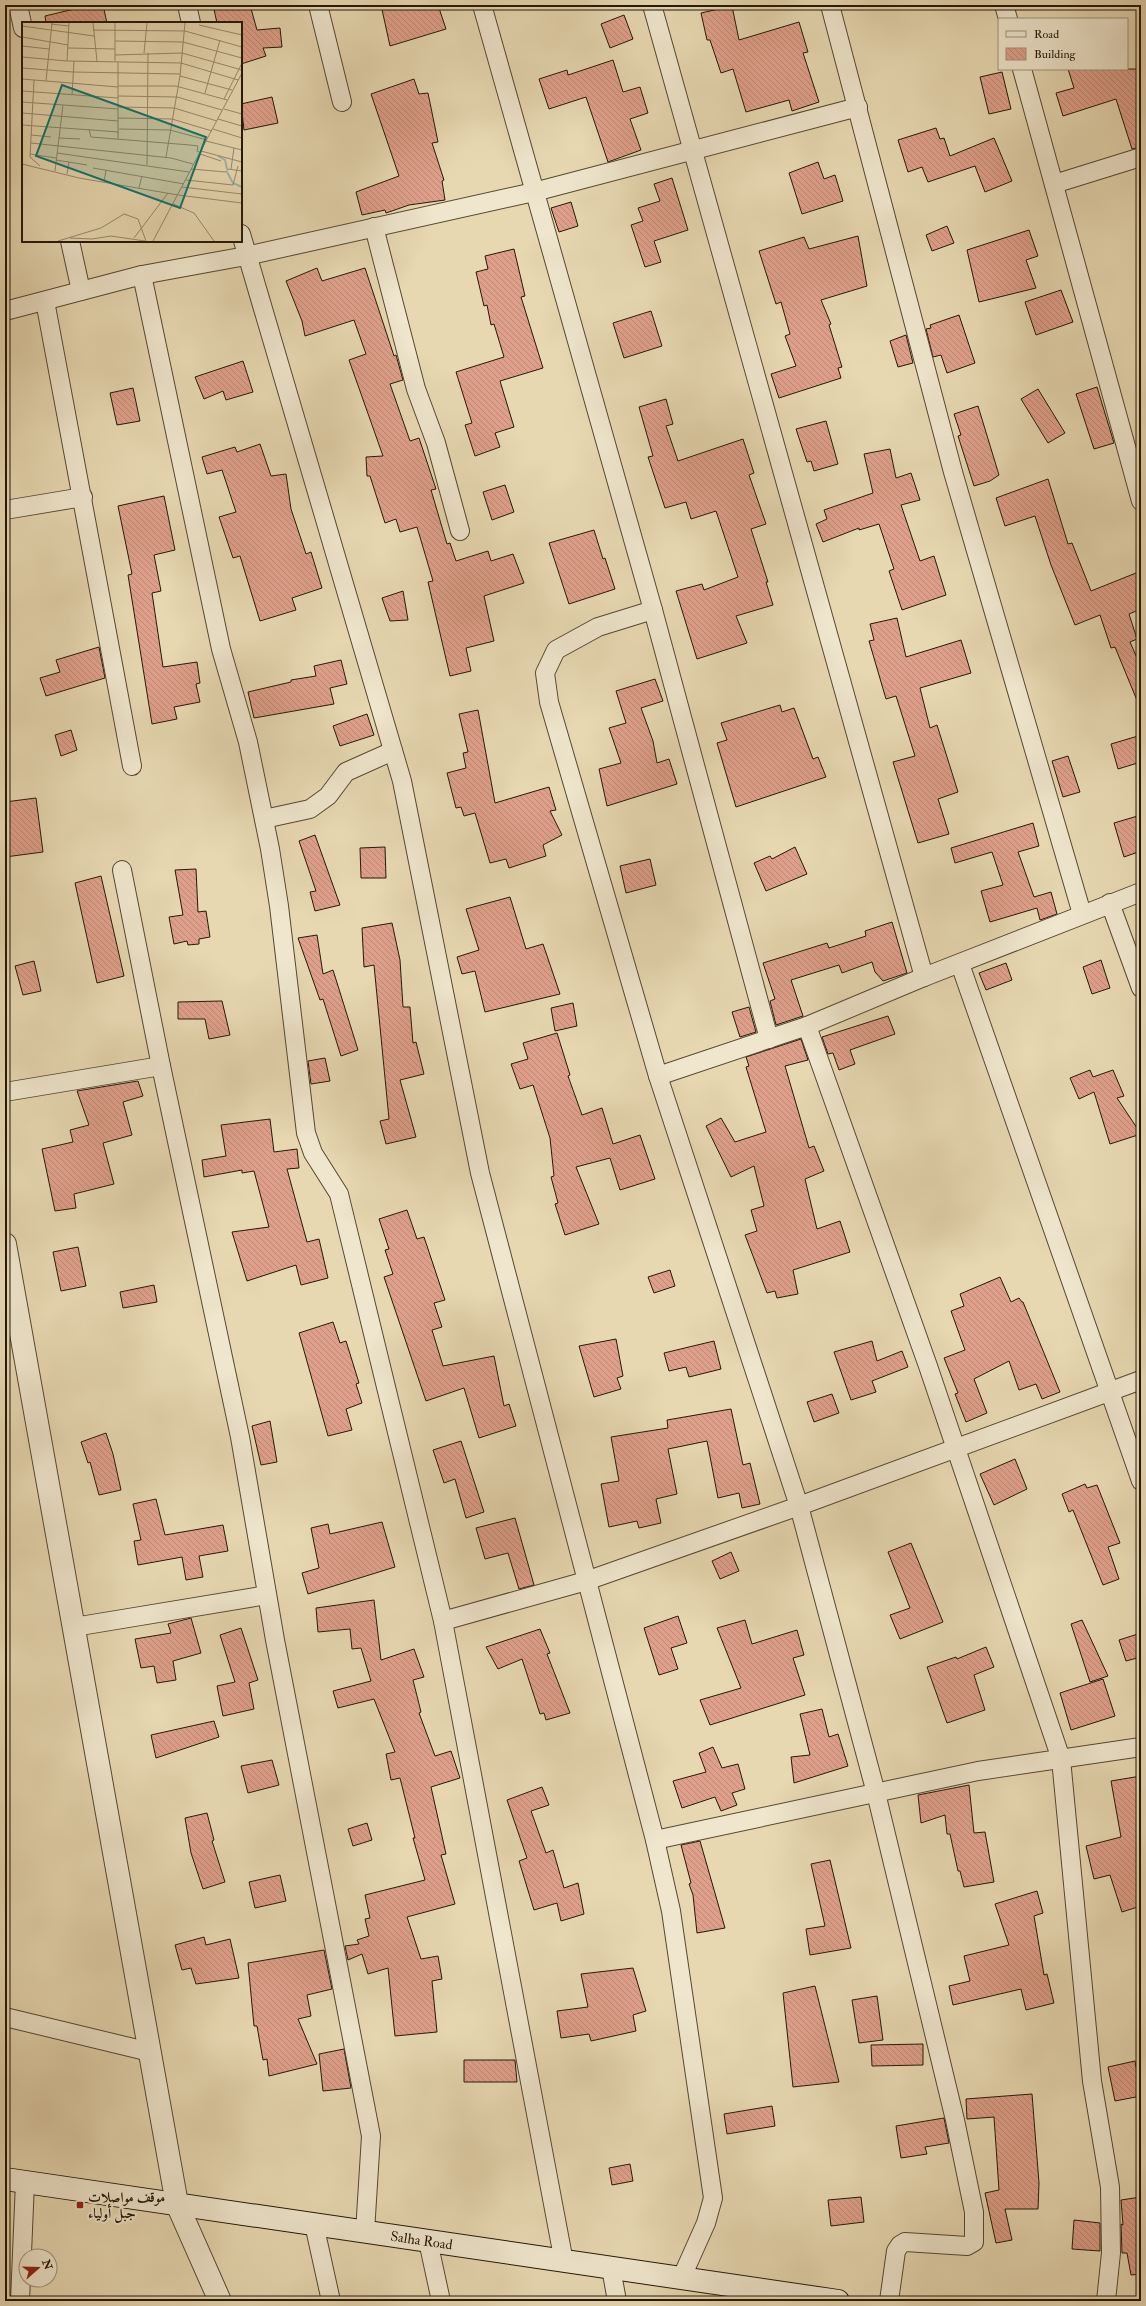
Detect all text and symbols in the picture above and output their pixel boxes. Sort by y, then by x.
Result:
legend [998,18,1128,70]
inset map [22,22,242,242]
text: Road [1034,27,1059,42]
text: Building [1034,47,1077,62]
place label: موقف مواصلات جبل أولياء [88,2189,165,2223]
marker: موقف مواصلات جبل أولياء [75,2200,85,2210]
street label: Salha Road [389,2228,454,2253]
north arrow [18,2248,58,2288]
text: N [39,2257,55,2273]

